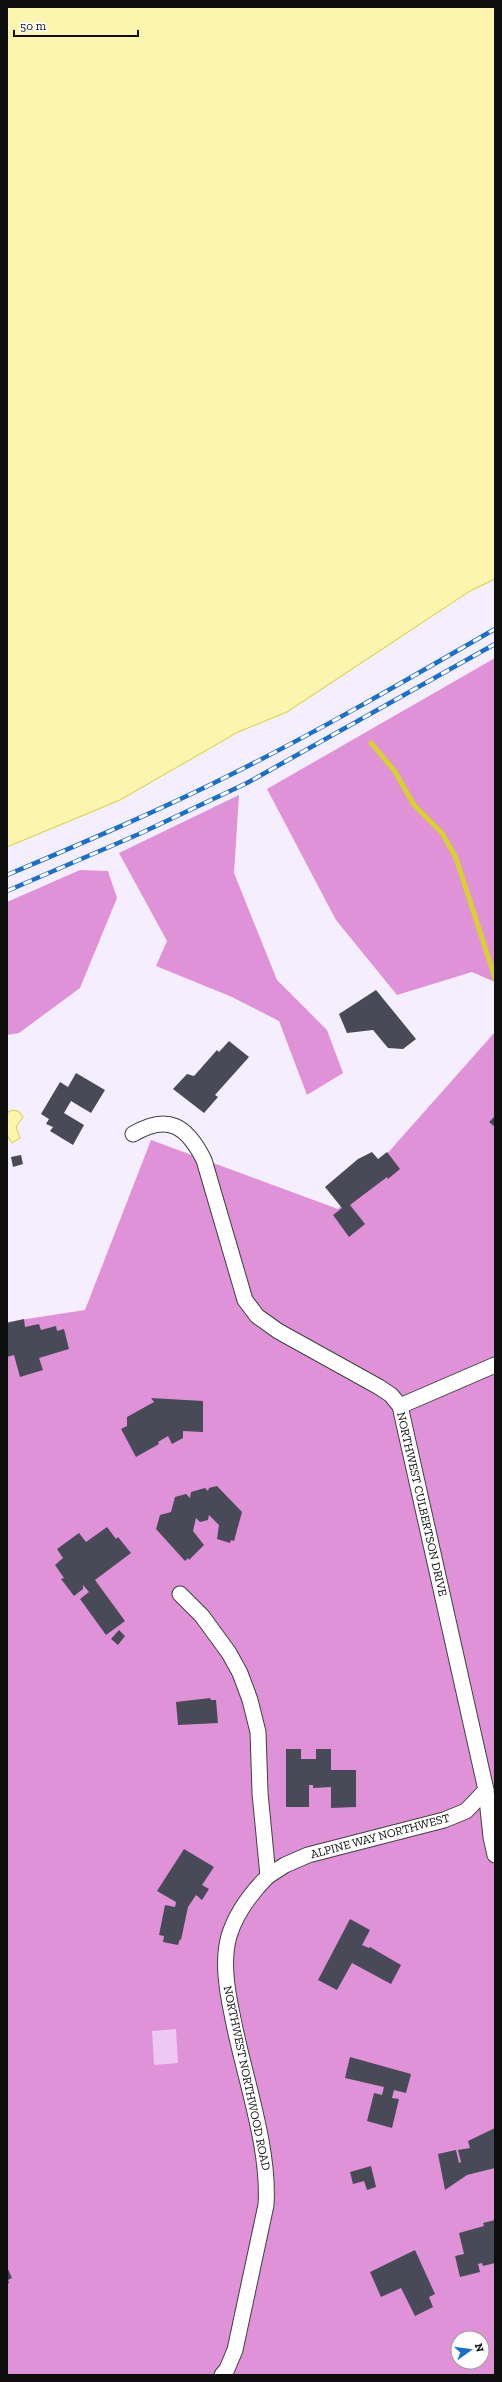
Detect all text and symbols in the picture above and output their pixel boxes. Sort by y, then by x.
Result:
scale bar [14,12,138,38]
text: 50 m [20,19,47,33]
street label: NORTHWEST CULBERTSON DRIVE [394,1410,450,1598]
street label: ALPINE WAY NORTHWEST [309,1811,452,1861]
street label: NORTHWEST NORTHWOOD ROAD [221,1984,273,2172]
north arrow [450,2330,490,2370]
text: N [472,2342,487,2354]

